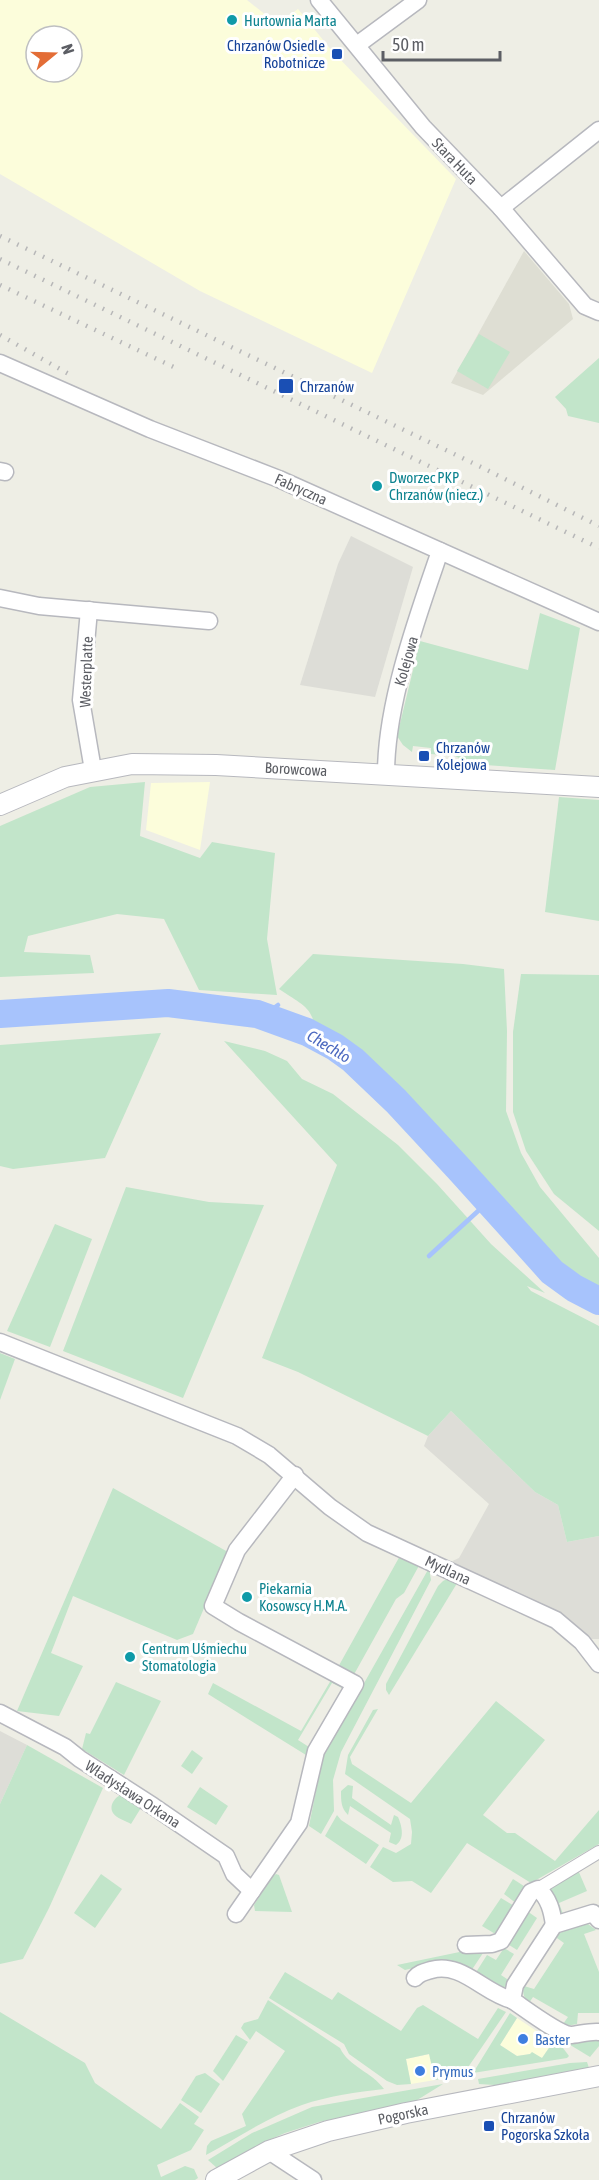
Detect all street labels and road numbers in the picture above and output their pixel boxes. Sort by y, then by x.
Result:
street label: Stara Huta [429,134,481,188]
street label: Fabryczna [272,470,330,508]
street label: Kolejowa [391,634,421,688]
street label: Westerplatte [76,636,96,708]
street label: Borowcowa [264,759,328,779]
street label: Mydlana [422,1552,474,1588]
street label: Władysława Orkana [82,1757,184,1831]
street label: Pogorska [376,2100,430,2128]

